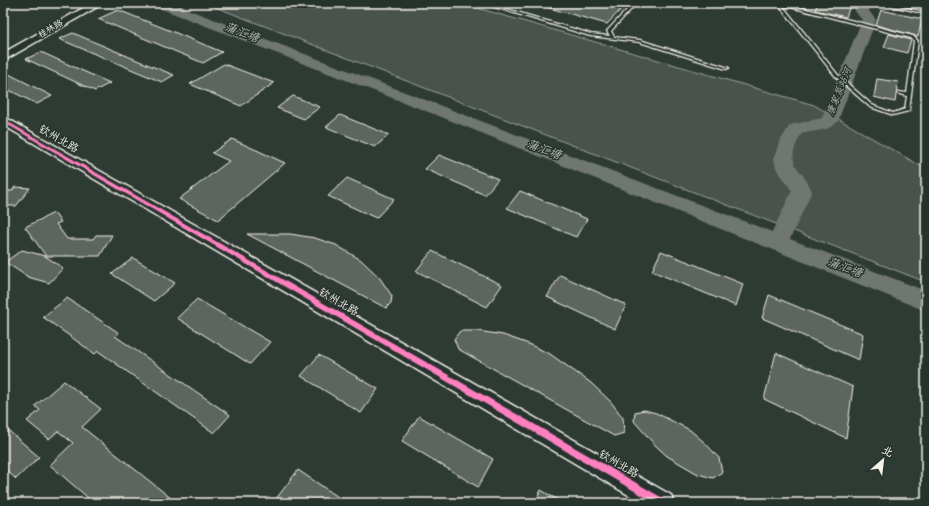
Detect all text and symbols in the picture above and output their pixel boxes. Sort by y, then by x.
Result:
street label: 桂林路 [36,18,65,42]
water label: 蒲汇塘 [222,20,263,48]
water label: 唐家泵站河 [824,64,856,117]
street label: 钦州北路 [36,123,81,156]
water label: 蒲汇塘 [524,137,565,165]
water label: 蒲汇塘 [825,255,866,283]
street label: 钦州北路 [316,286,361,319]
north arrow [863,440,903,480]
text: 北 [879,445,894,461]
street label: 钦州北路 [596,448,641,481]

